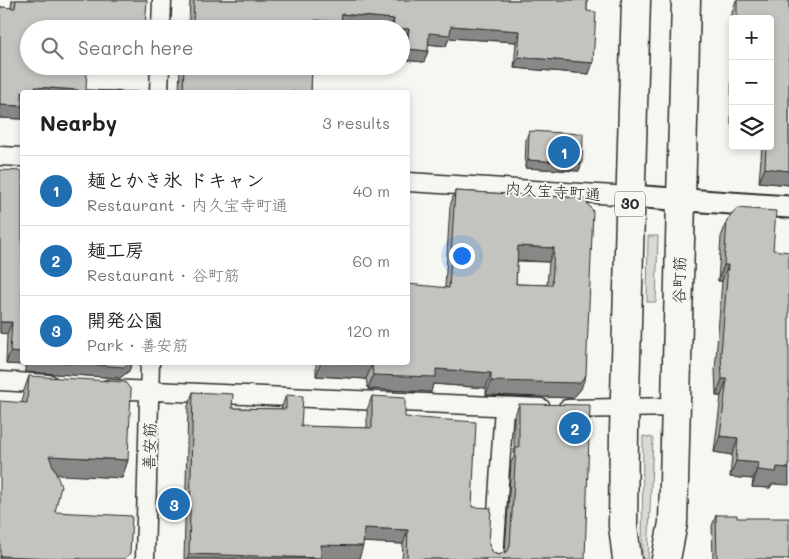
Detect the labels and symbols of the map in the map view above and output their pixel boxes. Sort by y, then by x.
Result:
pin: 1 [548,133,580,171]
street label: 内久宝寺町通 [504,177,602,204]
road number: 30 [615,192,645,216]
your location [449,243,475,269]
street label: 谷町筋 [668,256,689,304]
pin: 2 [559,409,591,447]
street label: 善安筋 [137,422,160,470]
pin: 3 [158,485,190,523]

